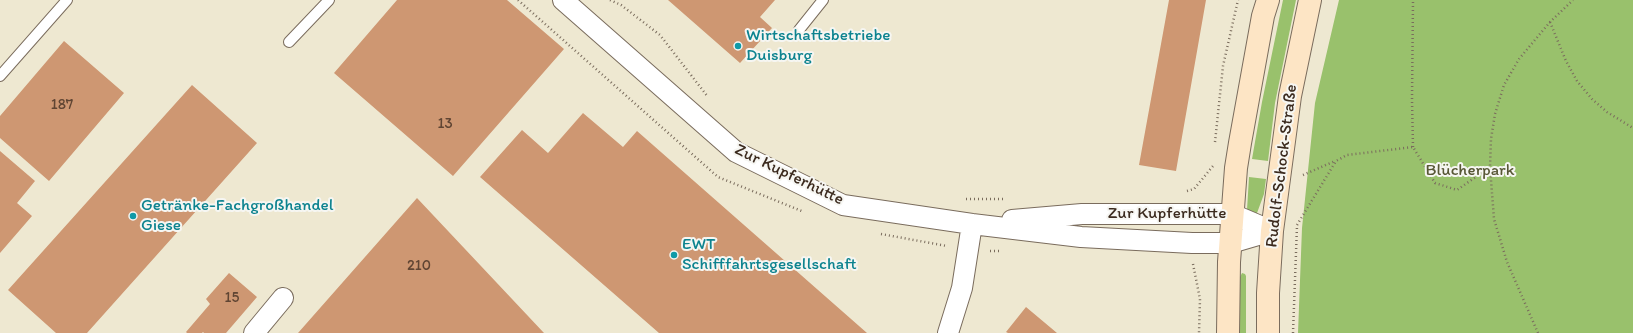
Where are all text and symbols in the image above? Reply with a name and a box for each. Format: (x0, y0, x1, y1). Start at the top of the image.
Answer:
place label: Wirtschaftsbetriebe Duisburg (746, 26, 890, 66)
marker: Wirtschaftsbetriebe Duisburg (733, 41, 743, 51)
street label: Rudolf-Schock-Straße (1262, 83, 1302, 249)
house number: 187 (51, 96, 73, 114)
house number: 13 (437, 115, 453, 133)
street label: Zur Kupferhütte (731, 140, 847, 210)
park label: Blücherpark (1425, 161, 1515, 181)
place label: Getränke-Fachgroßhandel Giese (141, 196, 334, 236)
street label: Zur Kupferhütte (1108, 204, 1226, 224)
marker: Getränke-Fachgroßhandel Giese (128, 211, 138, 221)
place label: EWT Schifffahrtsgesellschaft (682, 235, 857, 275)
marker: EWT Schifffahrtsgesellschaft (669, 250, 679, 260)
house number: 210 (407, 257, 431, 275)
house number: 15 (225, 289, 239, 307)

